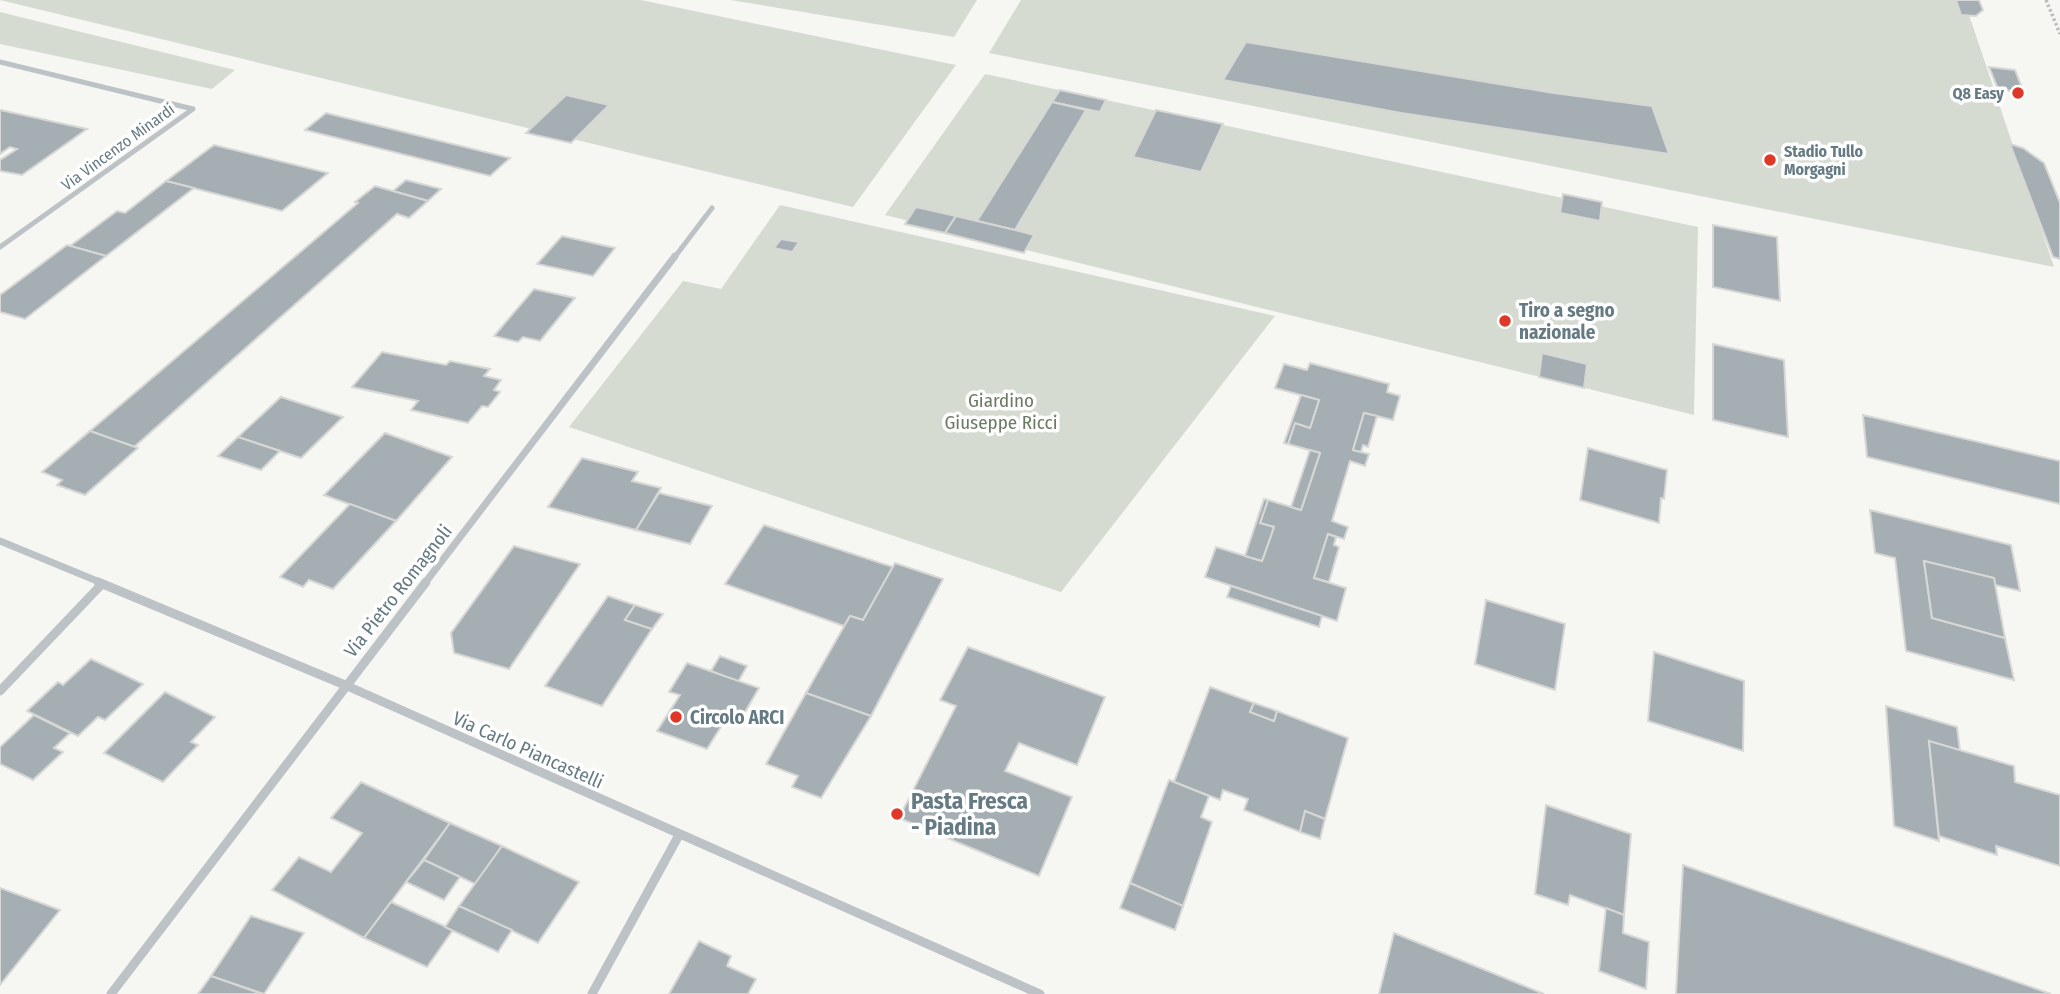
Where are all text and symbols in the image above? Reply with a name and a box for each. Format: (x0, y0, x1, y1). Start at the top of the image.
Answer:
place label: Q8 Easy (1952, 84, 2004, 103)
marker: Q8 Easy (2010, 85, 2026, 101)
street label: Via Vincenzo Minardi (58, 100, 178, 194)
place label: Stadio Tullo Morgagni (1784, 142, 1864, 179)
marker: Stadio Tullo Morgagni (1762, 152, 1778, 168)
place label: Tiro a segno nazionale (1519, 299, 1615, 344)
marker: Tiro a segno nazionale (1497, 313, 1513, 329)
park label: Giardino Giuseppe Ricci (944, 389, 1058, 434)
street label: Via Pietro Romagnoli (339, 520, 457, 662)
street label: Via Carlo Piancastelli (449, 706, 607, 794)
place label: Circolo ARCI (690, 706, 784, 729)
marker: Circolo ARCI (668, 709, 684, 725)
place label: Pasta Fresca - Piadina (911, 787, 1028, 841)
marker: Pasta Fresca - Piadina (889, 806, 905, 822)

